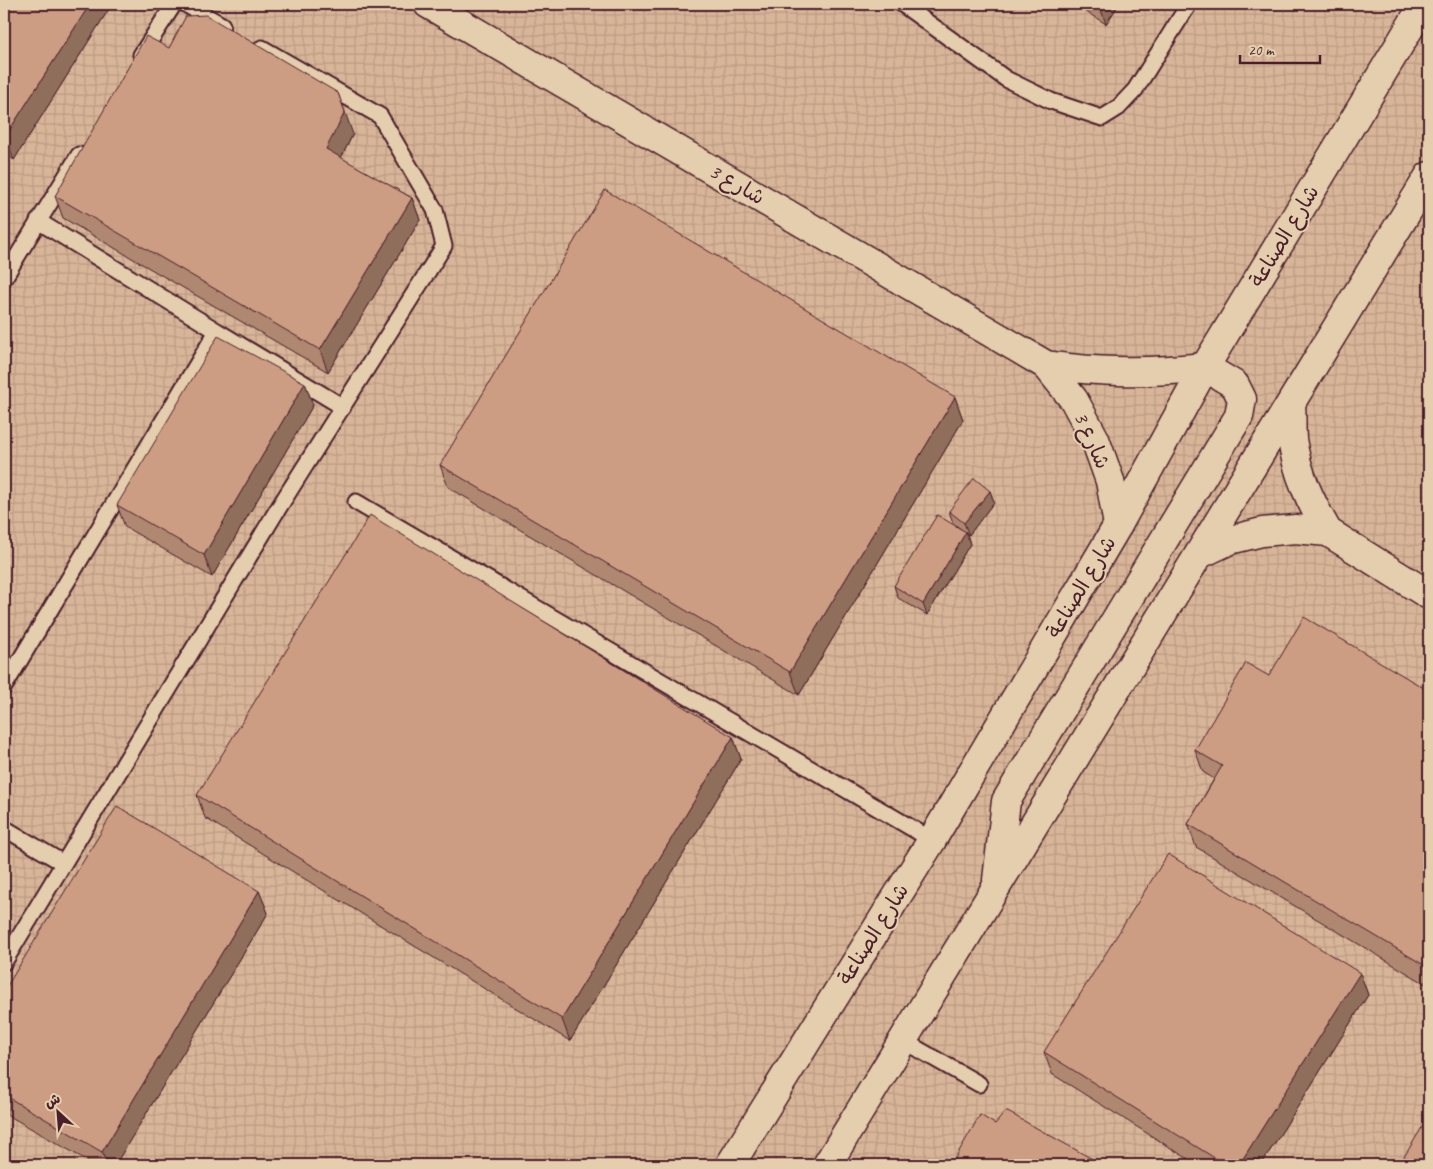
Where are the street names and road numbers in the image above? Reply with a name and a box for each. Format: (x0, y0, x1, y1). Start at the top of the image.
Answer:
street label: شارع 3 (704, 158, 769, 212)
street label: شارع الصناعة (1243, 180, 1326, 293)
street label: شارع 3 (1066, 407, 1116, 474)
street label: شارع الصناعة (1040, 531, 1123, 644)
street label: شارع الصناعة (832, 879, 916, 990)

